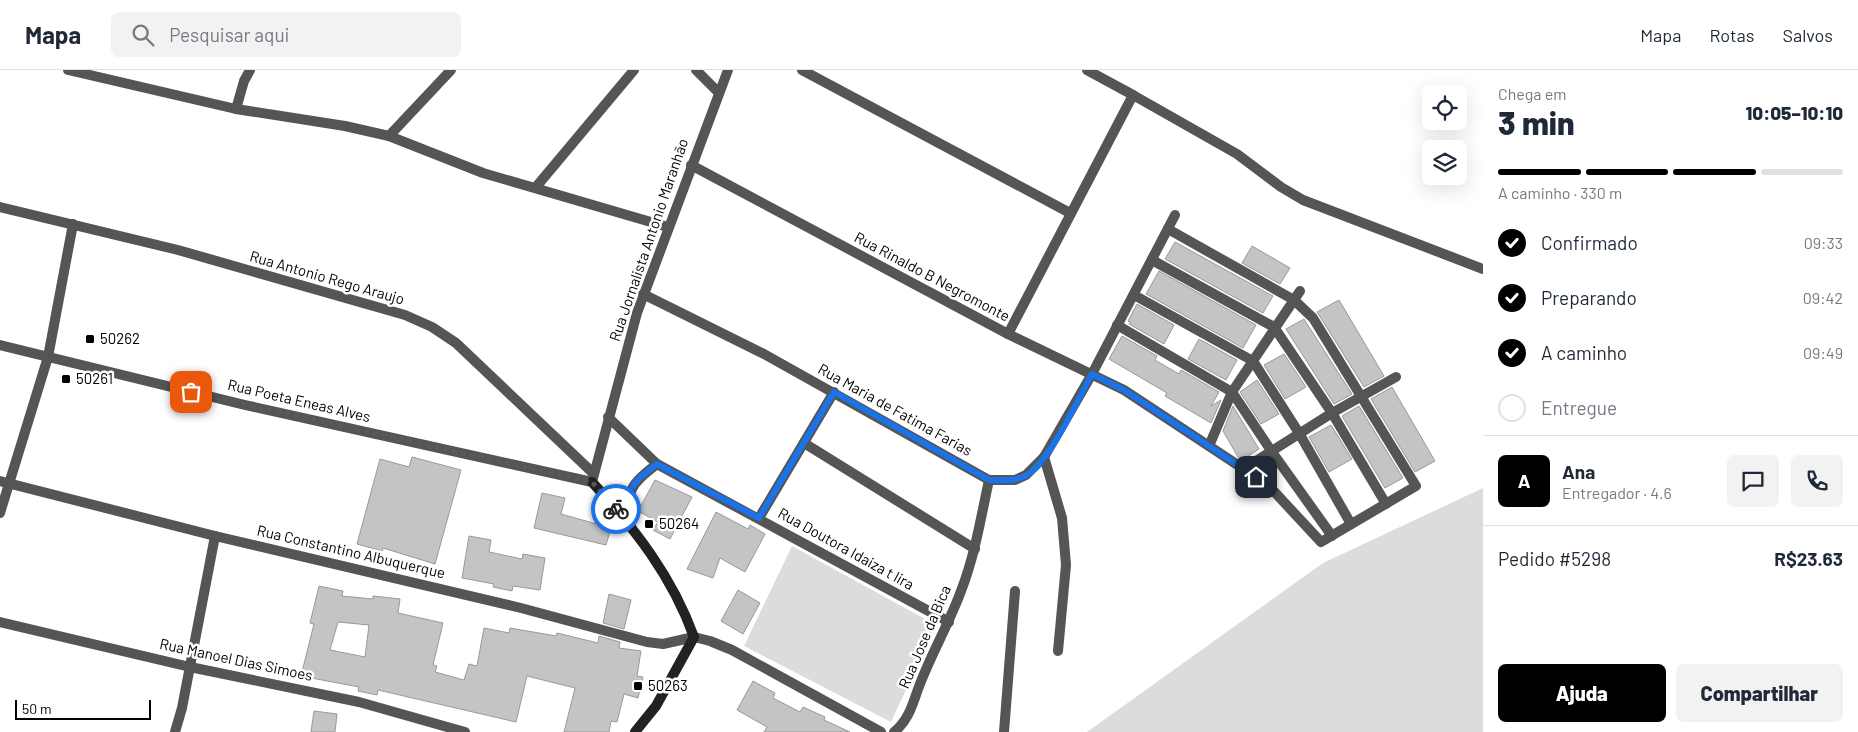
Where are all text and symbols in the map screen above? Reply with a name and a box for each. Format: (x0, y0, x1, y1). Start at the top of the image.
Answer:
search box (111, 12, 461, 57)
text: Mapa (25, 20, 81, 49)
icon: search (129, 21, 157, 49)
text: Pesquisar aqui (169, 23, 289, 46)
text: Mapa (1640, 24, 1681, 46)
text: Rotas (1709, 24, 1754, 46)
text: Salvos (1782, 24, 1833, 46)
text: Chega em (1498, 84, 1566, 103)
map controls (1422, 85, 1467, 185)
button: locate (1422, 85, 1467, 130)
text: 10:05–10:10 (1746, 101, 1843, 124)
text: 3 min (1498, 103, 1575, 141)
street label: Rua Jornalista Antonio Maranhão (605, 136, 691, 344)
button: layers (1422, 140, 1467, 185)
text: A caminho · 330 m (1498, 183, 1622, 202)
street label: Rua Rinaldo B Negromonte (852, 227, 1013, 325)
icon: check (1498, 229, 1526, 257)
text: Confirmado (1541, 231, 1638, 254)
text: 09:33 (1804, 233, 1843, 252)
street label: Rua Antonio Rego Araujo (248, 246, 407, 308)
icon: check (1498, 284, 1526, 312)
text: Preparando (1541, 286, 1637, 309)
text: 09:42 (1803, 288, 1843, 307)
place label: 50262 (100, 329, 140, 347)
marker: 50262 (84, 333, 96, 345)
icon: check (1498, 339, 1526, 367)
text: A caminho (1541, 341, 1627, 364)
text: 09:49 (1803, 343, 1843, 362)
street label: Rua Maria de Fatima Farias (815, 359, 976, 459)
place label: 50261 (76, 369, 113, 387)
pin (170, 371, 212, 413)
marker: 50261 (60, 373, 72, 385)
street label: Rua Poeta Eneas Alves (226, 375, 372, 425)
icon: bag (177, 378, 205, 406)
text: Entregue (1541, 396, 1617, 419)
button: chat (1727, 455, 1779, 507)
button: phone (1791, 455, 1843, 507)
pin (1235, 456, 1277, 498)
text: Ana (1562, 460, 1595, 483)
icon: home (1242, 463, 1270, 491)
text: A (1518, 469, 1530, 492)
text: Entregador · 4.6 (1562, 483, 1672, 502)
courier (591, 484, 641, 534)
icon: bike (602, 495, 630, 523)
street label: Rua Doutora Idaiza t lira (775, 503, 918, 593)
place label: 50264 (659, 514, 699, 532)
marker: 50264 (643, 518, 655, 530)
street label: Rua Constantino Albuquerque (255, 521, 447, 581)
text: Pedido #5298 (1498, 547, 1611, 570)
text: R$23.63 (1774, 547, 1843, 570)
street label: Rua Jose da Bica (894, 582, 954, 691)
street label: Rua Manoel Dias Simoes (158, 634, 314, 684)
button: Ajuda (1498, 664, 1666, 722)
button: Compartilhar (1676, 664, 1843, 722)
place label: 50263 (648, 676, 688, 694)
marker: 50263 (632, 680, 644, 692)
scale bar (15, 697, 151, 720)
text: 50 m (22, 700, 51, 717)

